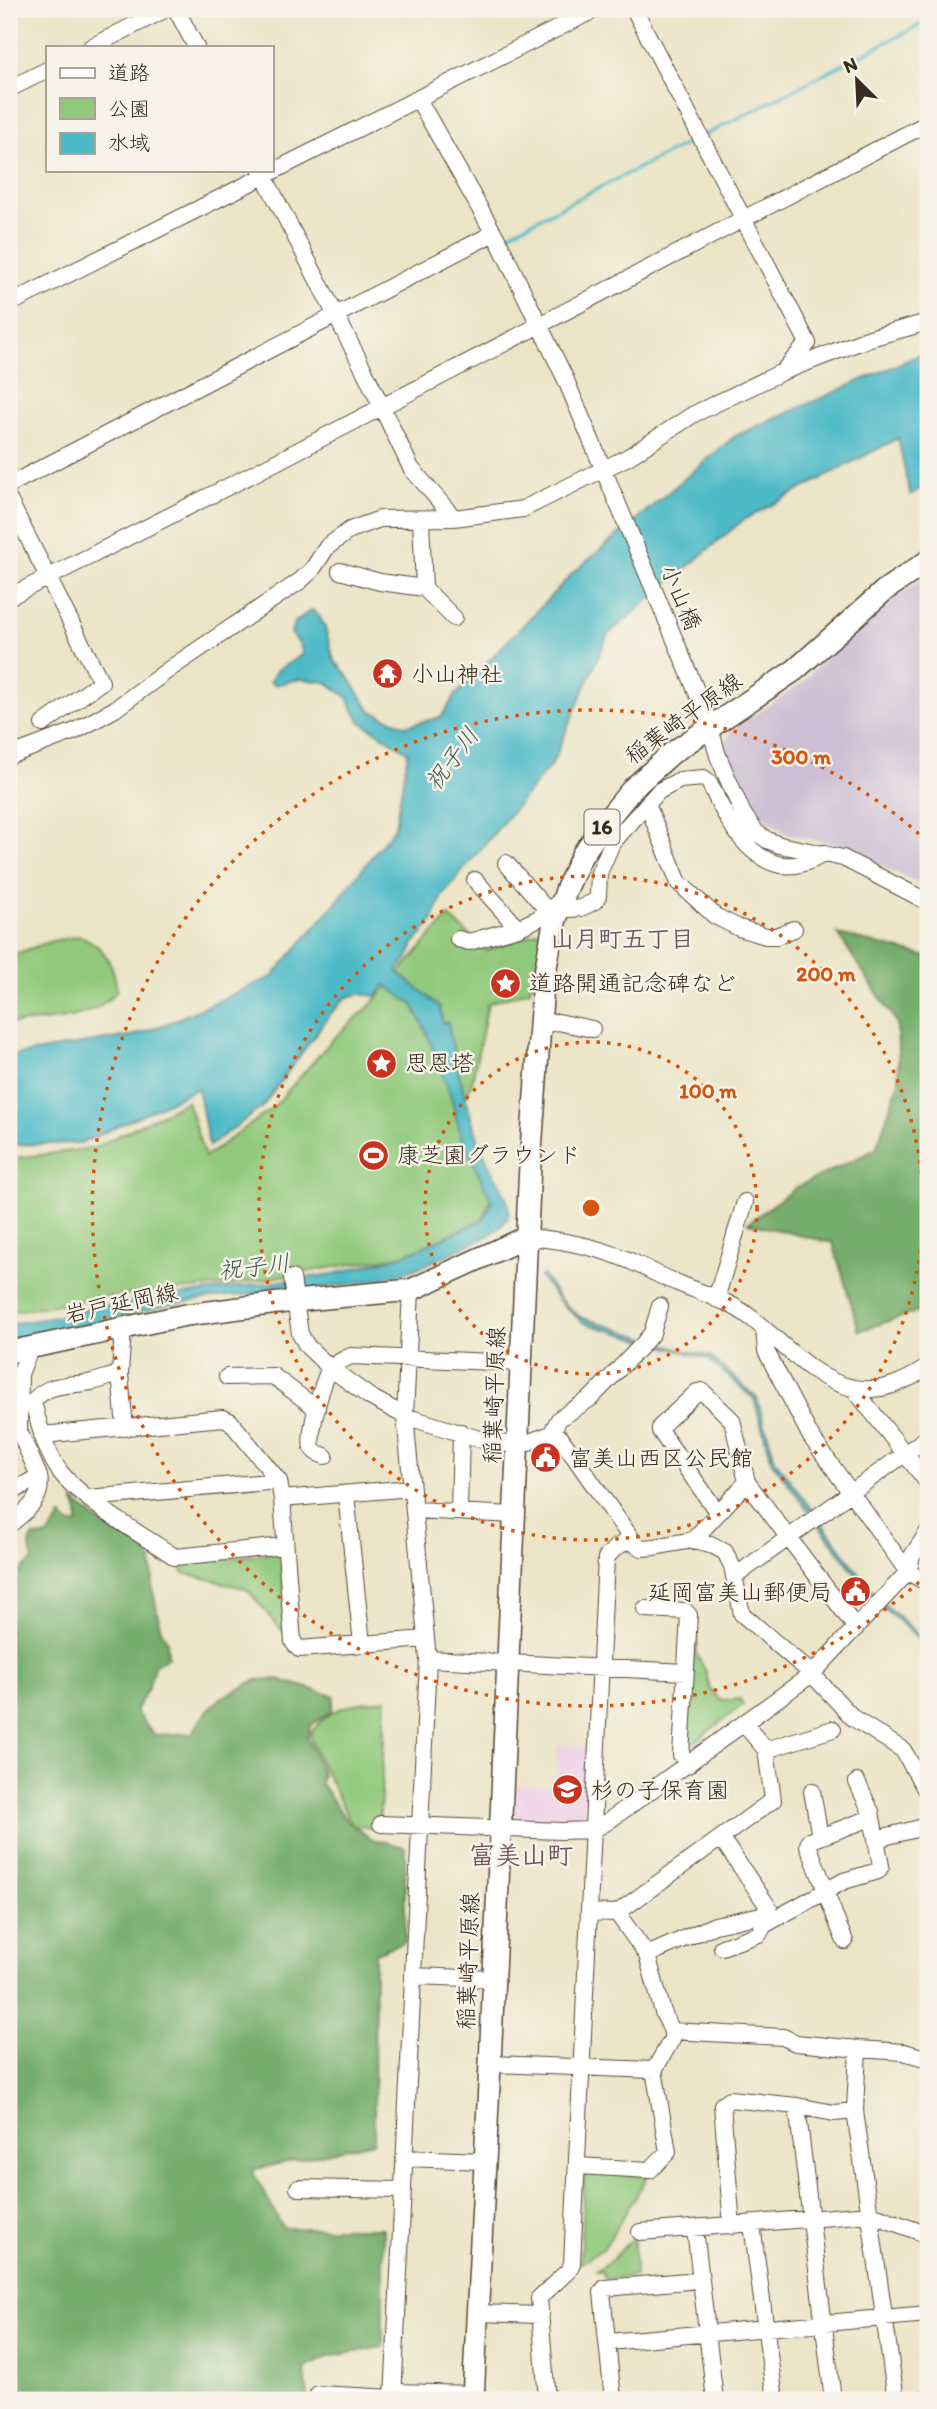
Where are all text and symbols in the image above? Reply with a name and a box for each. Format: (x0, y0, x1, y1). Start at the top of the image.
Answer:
legend (46, 46, 273, 172)
north arrow (822, 46, 892, 116)
text: N (840, 52, 861, 78)
text: 道路 (108, 60, 150, 85)
text: 公園 (108, 96, 150, 121)
text: 水域 (108, 130, 150, 155)
street label: 小山橋 (655, 560, 707, 634)
temple icon: 小山神社 (371, 657, 405, 691)
place label: 小山神社 (411, 660, 503, 688)
street label: 稲葉崎平原線 (619, 666, 747, 770)
water label: 祝子川 (418, 721, 485, 796)
text: 300 m (771, 744, 831, 769)
road number: 16 (584, 810, 620, 844)
district label: 山月町五丁目 (550, 924, 694, 953)
text: 200 m (796, 961, 856, 986)
place icon: 道路開通記念碑など (489, 966, 523, 1000)
place label: 道路開通記念碑など (529, 969, 736, 997)
place icon: 思恩塔 (365, 1046, 399, 1080)
place label: 思恩塔 (405, 1049, 474, 1077)
text: 100 m (679, 1078, 737, 1103)
sports icon: 康芝園グラウンド (357, 1138, 391, 1172)
place label: 康芝園グラウンド (397, 1141, 581, 1169)
centre of rings (579, 1196, 603, 1220)
water label: 祝子川 (216, 1248, 291, 1285)
street label: 岩戸延岡線 (62, 1277, 180, 1329)
street label: 稲葉崎平原線 (478, 1326, 510, 1464)
public building icon: 富美山西区公民館 (529, 1441, 563, 1475)
place label: 富美山西区公民館 (569, 1444, 753, 1472)
public building icon: 延岡富美山郵便局 (838, 1575, 872, 1609)
place label: 延岡富美山郵便局 (648, 1578, 832, 1606)
school or university icon: 杉の子保育園 (551, 1773, 585, 1807)
place label: 杉の子保育園 (591, 1776, 729, 1804)
district label: 富美山町 (469, 1839, 573, 1871)
street label: 稲葉崎平原線 (452, 1892, 484, 2030)

